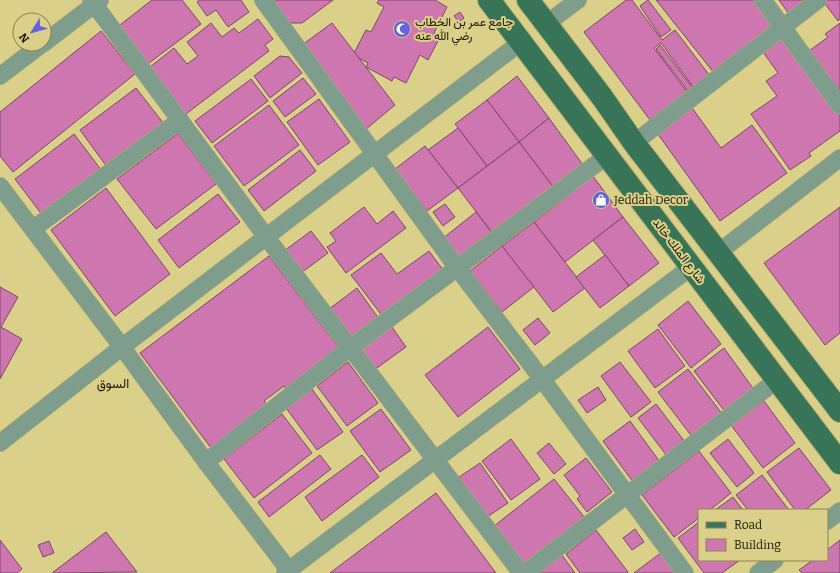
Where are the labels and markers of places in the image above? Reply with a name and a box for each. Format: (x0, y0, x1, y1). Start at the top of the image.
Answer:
place label: جامع عمر بن الخطاب رضي الله عنه (415, 15, 513, 46)
mosque icon: جامع عمر بن الخطاب رضي الله عنه (392, 19, 412, 39)
shop icon: Jeddah Decor (591, 190, 611, 210)
place label: Jeddah Decor (613, 193, 689, 207)

